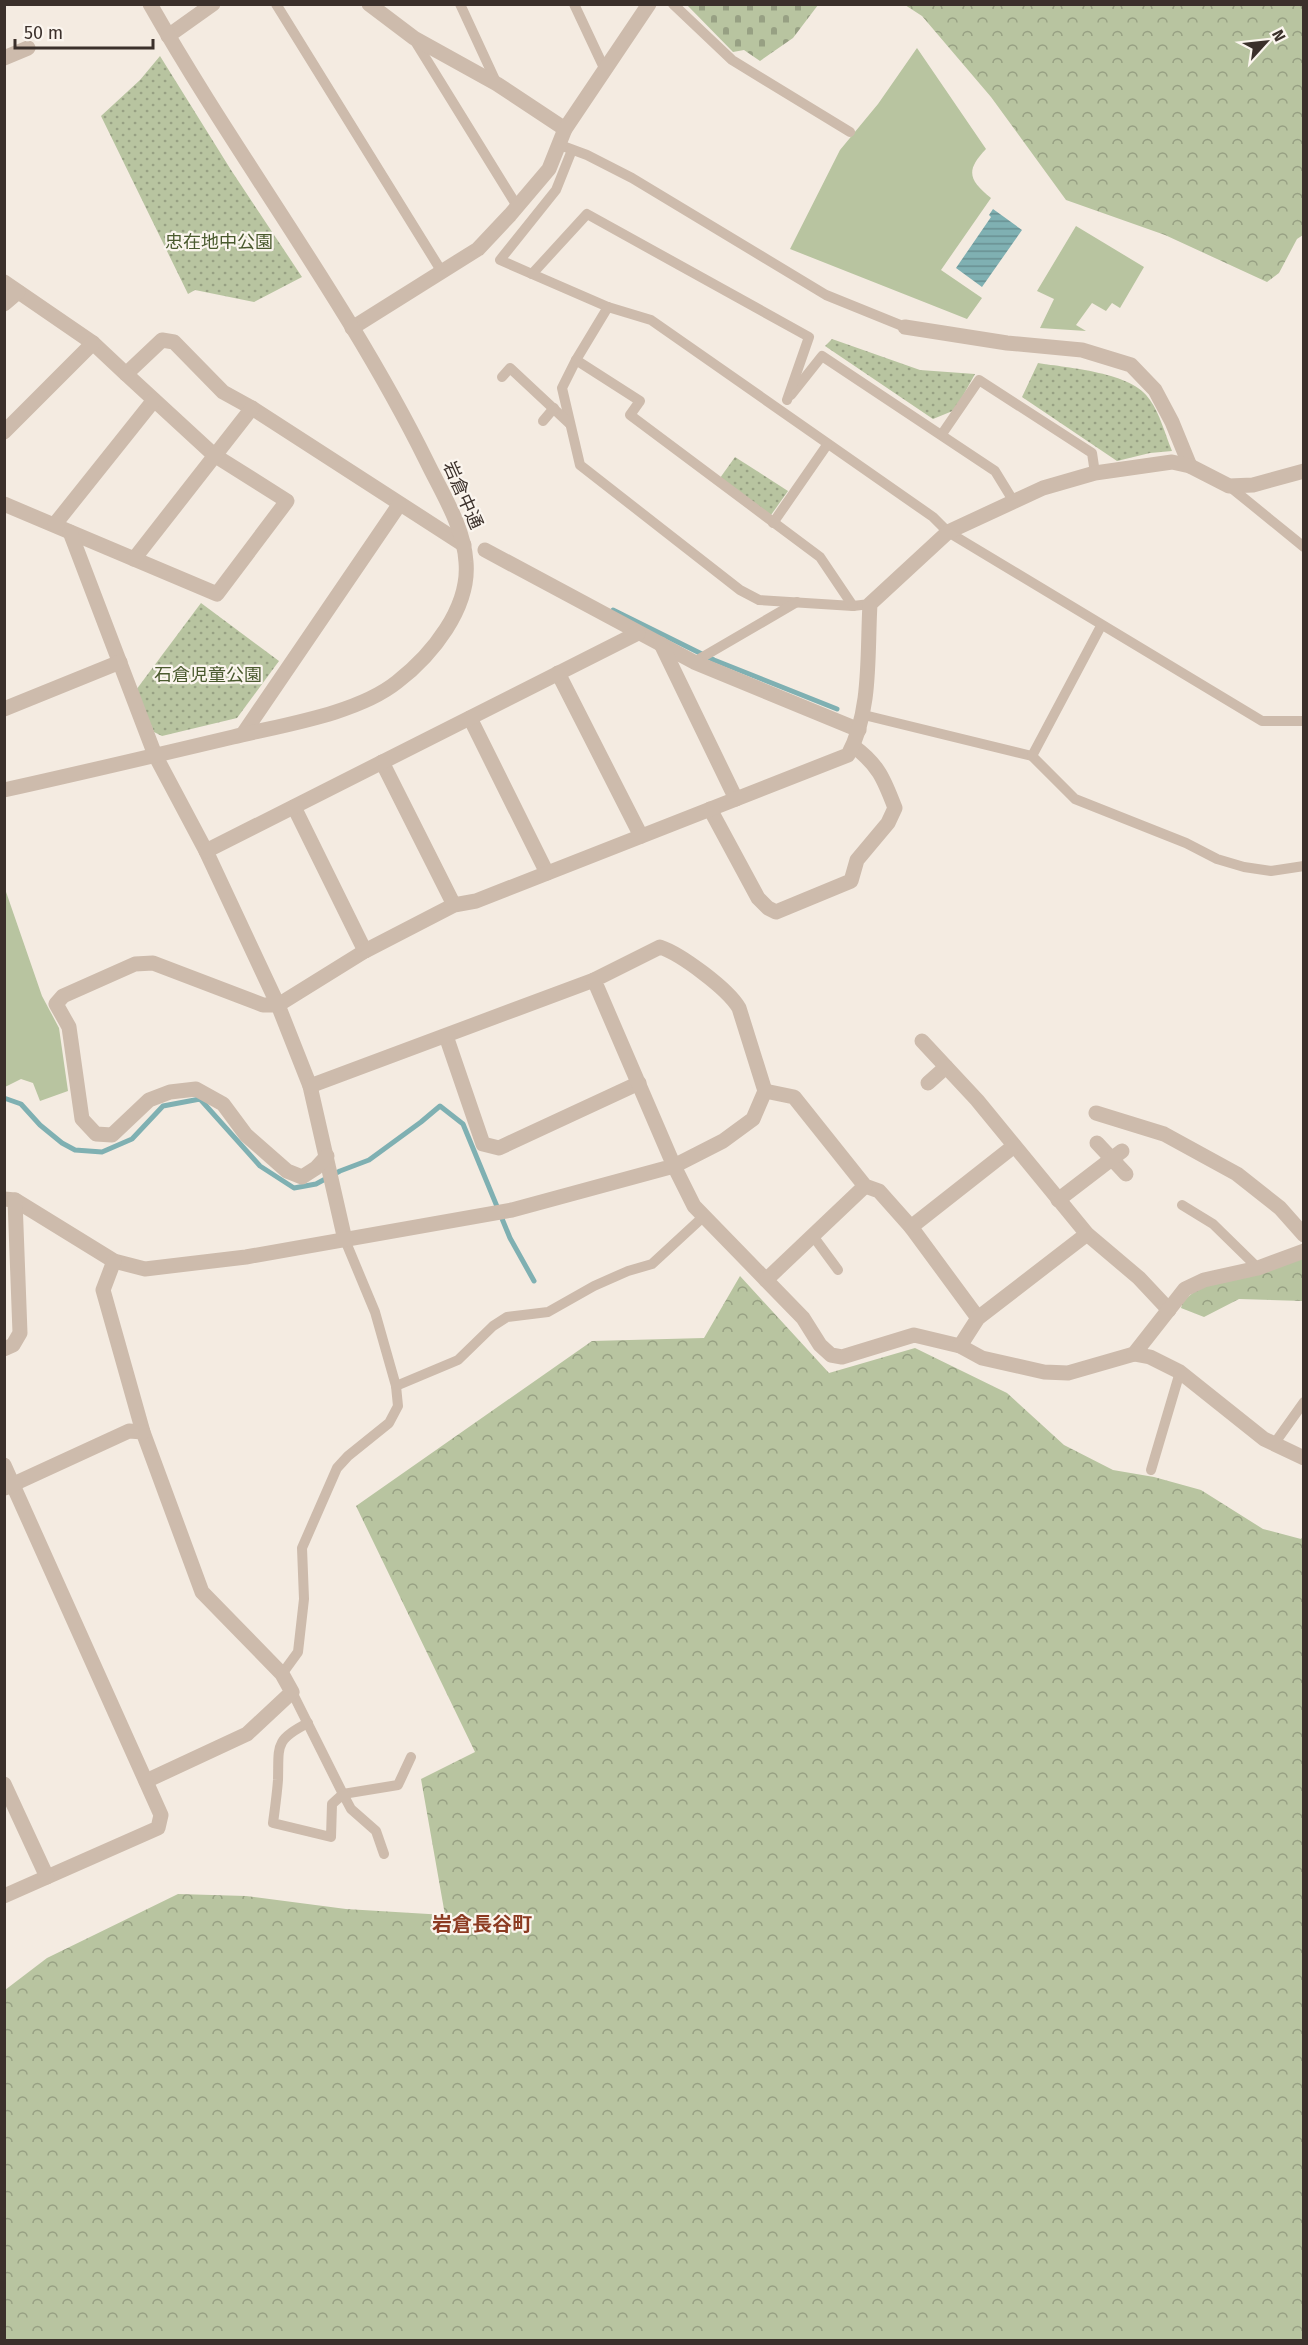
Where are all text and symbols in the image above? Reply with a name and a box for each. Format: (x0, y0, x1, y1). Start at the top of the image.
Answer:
scale bar (15, 12, 153, 50)
north arrow (1236, 12, 1296, 72)
text: 50 m (24, 22, 63, 44)
text: N (1268, 26, 1290, 44)
park label: 忠在地中公園 (165, 231, 273, 253)
street label: 岩倉中通 (438, 458, 488, 532)
park label: 石倉児童公園 (154, 664, 262, 686)
district label: 岩倉長谷町 (432, 1912, 532, 1936)

